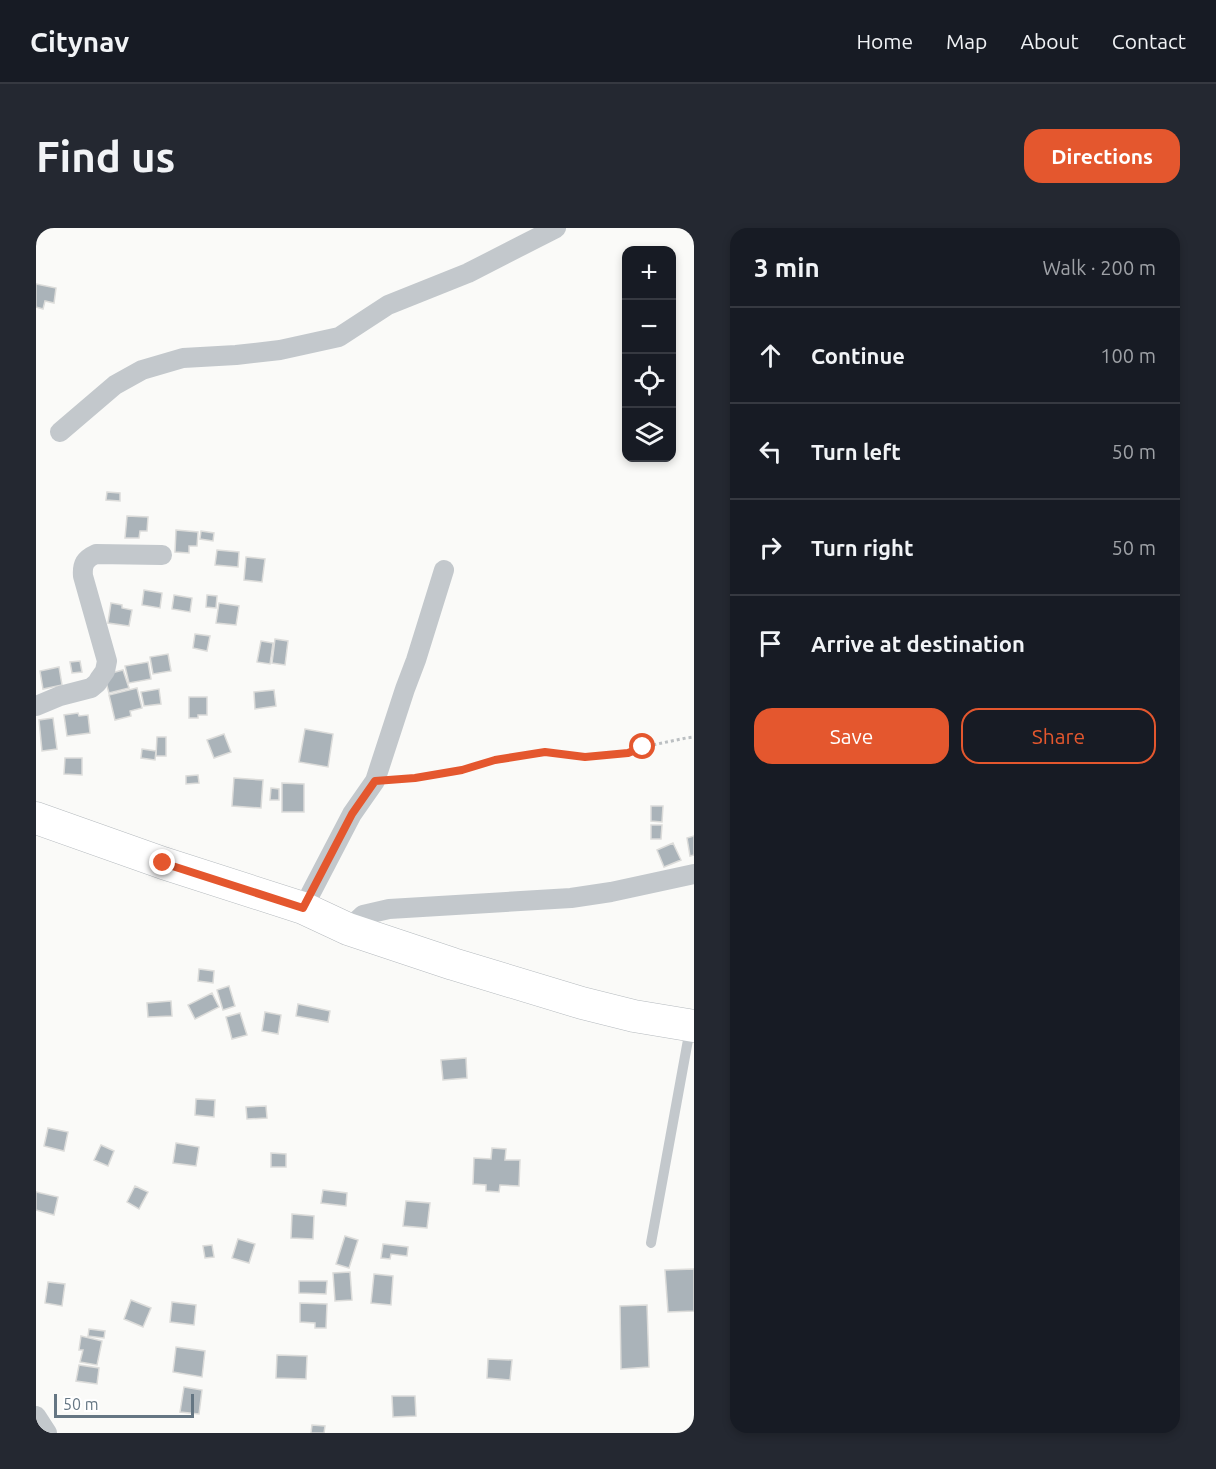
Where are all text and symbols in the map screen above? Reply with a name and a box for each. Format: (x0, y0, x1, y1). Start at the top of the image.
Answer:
text: Citynav (30, 26, 129, 57)
text: Home (856, 29, 913, 53)
text: Map (946, 29, 987, 53)
text: About (1020, 29, 1079, 53)
text: Contact (1112, 29, 1186, 53)
button: Directions (1024, 129, 1180, 183)
text: Find us (36, 133, 175, 180)
map controls (622, 246, 676, 462)
button: + (622, 246, 676, 300)
text: 3 min (754, 253, 820, 282)
text: Walk · 200 m (1043, 256, 1156, 279)
button: − (622, 300, 676, 354)
icon: ahead (754, 339, 787, 372)
text: Continue (811, 343, 905, 368)
text: 100 m (1100, 344, 1156, 367)
button: locate (622, 354, 676, 408)
button: layers (622, 408, 676, 462)
icon: left (754, 435, 787, 468)
text: Turn left (811, 439, 901, 464)
text: 50 m (1112, 440, 1156, 463)
icon: right (754, 531, 787, 564)
text: Turn right (811, 535, 913, 560)
text: 50 m (1112, 536, 1156, 559)
icon: arrive (754, 627, 787, 660)
text: Arrive at destination (811, 631, 1025, 656)
button: Save (754, 708, 949, 764)
button: Share (961, 708, 1156, 764)
route start (629, 733, 655, 759)
route end (149, 849, 175, 875)
scale bar (54, 1391, 194, 1418)
text: 50 m (63, 1395, 99, 1413)

